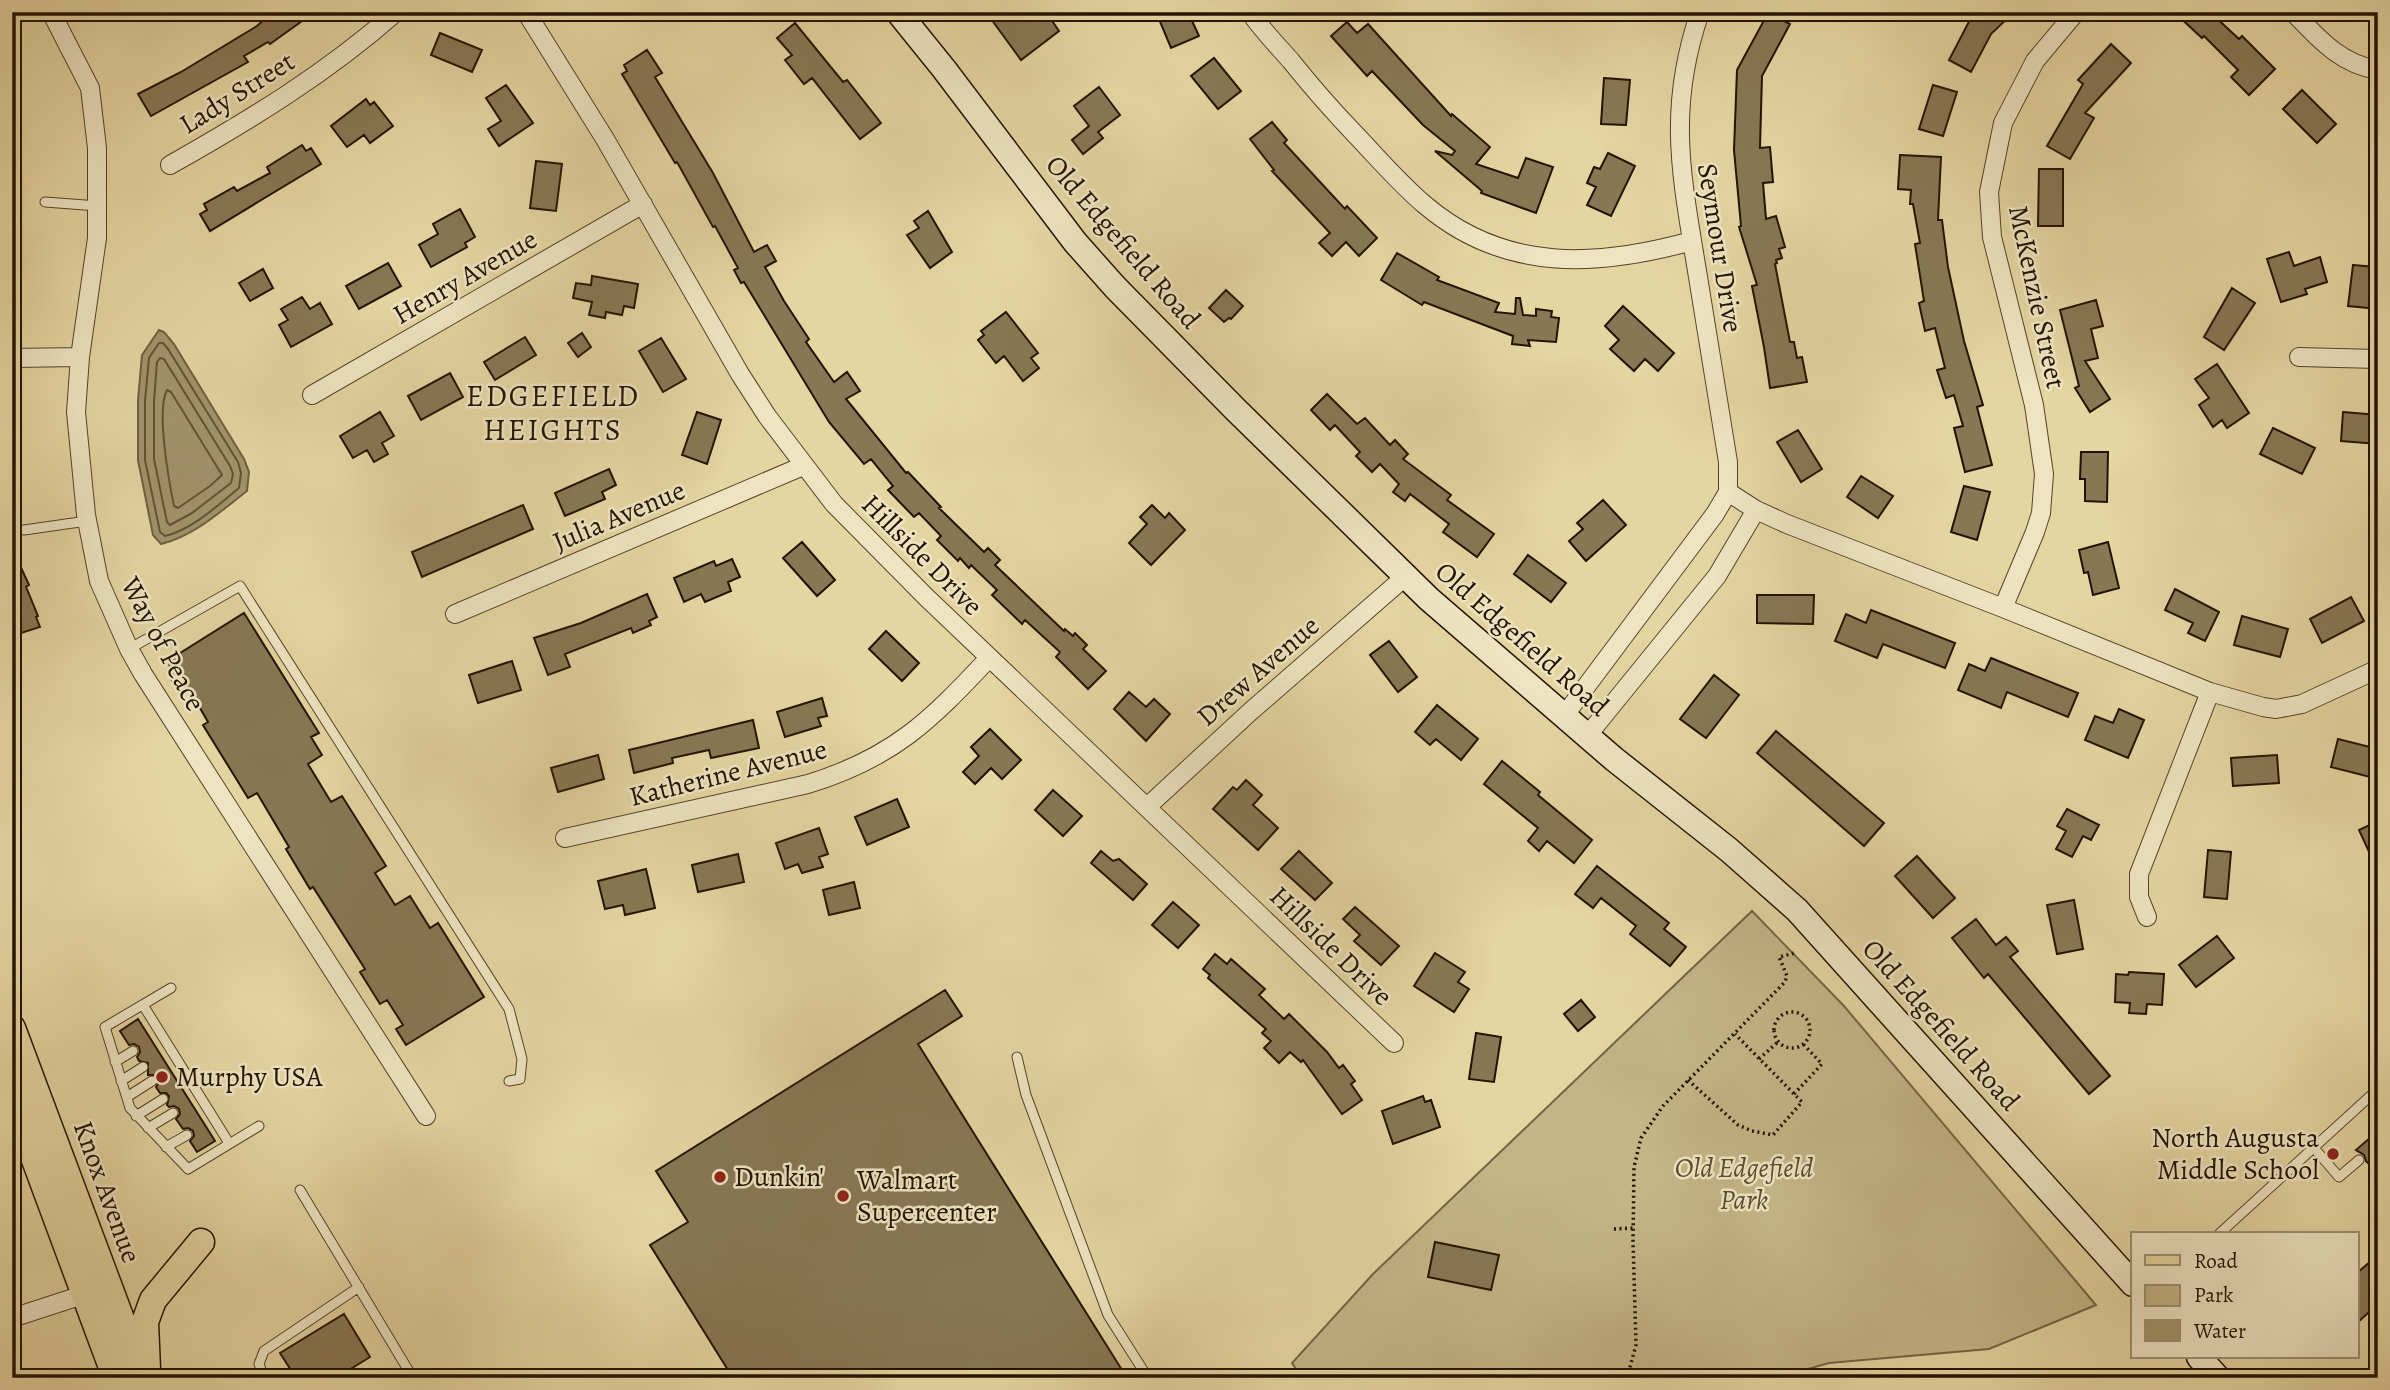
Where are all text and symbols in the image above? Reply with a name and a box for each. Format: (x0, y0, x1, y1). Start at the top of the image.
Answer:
street label: Lady Street (172, 43, 302, 143)
street label: Old Edgefield Road (1037, 147, 1210, 338)
street label: Seymour Drive (1688, 161, 1752, 335)
street label: McKenzie Street (1999, 202, 2075, 392)
street label: Henry Avenue (386, 220, 544, 334)
district label: EDGEFIELD HEIGHTS (466, 376, 640, 450)
street label: Julia Avenue (547, 471, 691, 561)
street label: Hillside Drive (853, 486, 991, 624)
street label: Old Edgefield Road (1427, 553, 1618, 726)
street label: Way of Peace (111, 569, 214, 718)
street label: Drew Avenue (1188, 607, 1328, 735)
street label: Katherine Avenue (625, 730, 831, 816)
street label: Hillside Drive (1261, 878, 1401, 1014)
street label: Old Edgefield Road (1854, 931, 2029, 1120)
place label: Murphy USA (176, 1058, 323, 1096)
marker: Murphy USA (154, 1069, 170, 1085)
street label: Knox Avenue (64, 1116, 150, 1268)
place label: North Augusta Middle School (2151, 1119, 2319, 1189)
marker: North Augusta Middle School (2325, 1146, 2341, 1162)
park label: Old Edgefield Park (1675, 1149, 1813, 1219)
place label: Dunkin' (734, 1158, 824, 1196)
place label: Walmart Supercenter (856, 1161, 997, 1231)
marker: Dunkin' (712, 1169, 728, 1185)
marker: Walmart Supercenter (835, 1188, 851, 1204)
legend (2131, 1232, 2358, 1358)
text: Road (2194, 1247, 2238, 1275)
text: Park (2194, 1281, 2234, 1309)
text: Water (2193, 1317, 2246, 1345)

